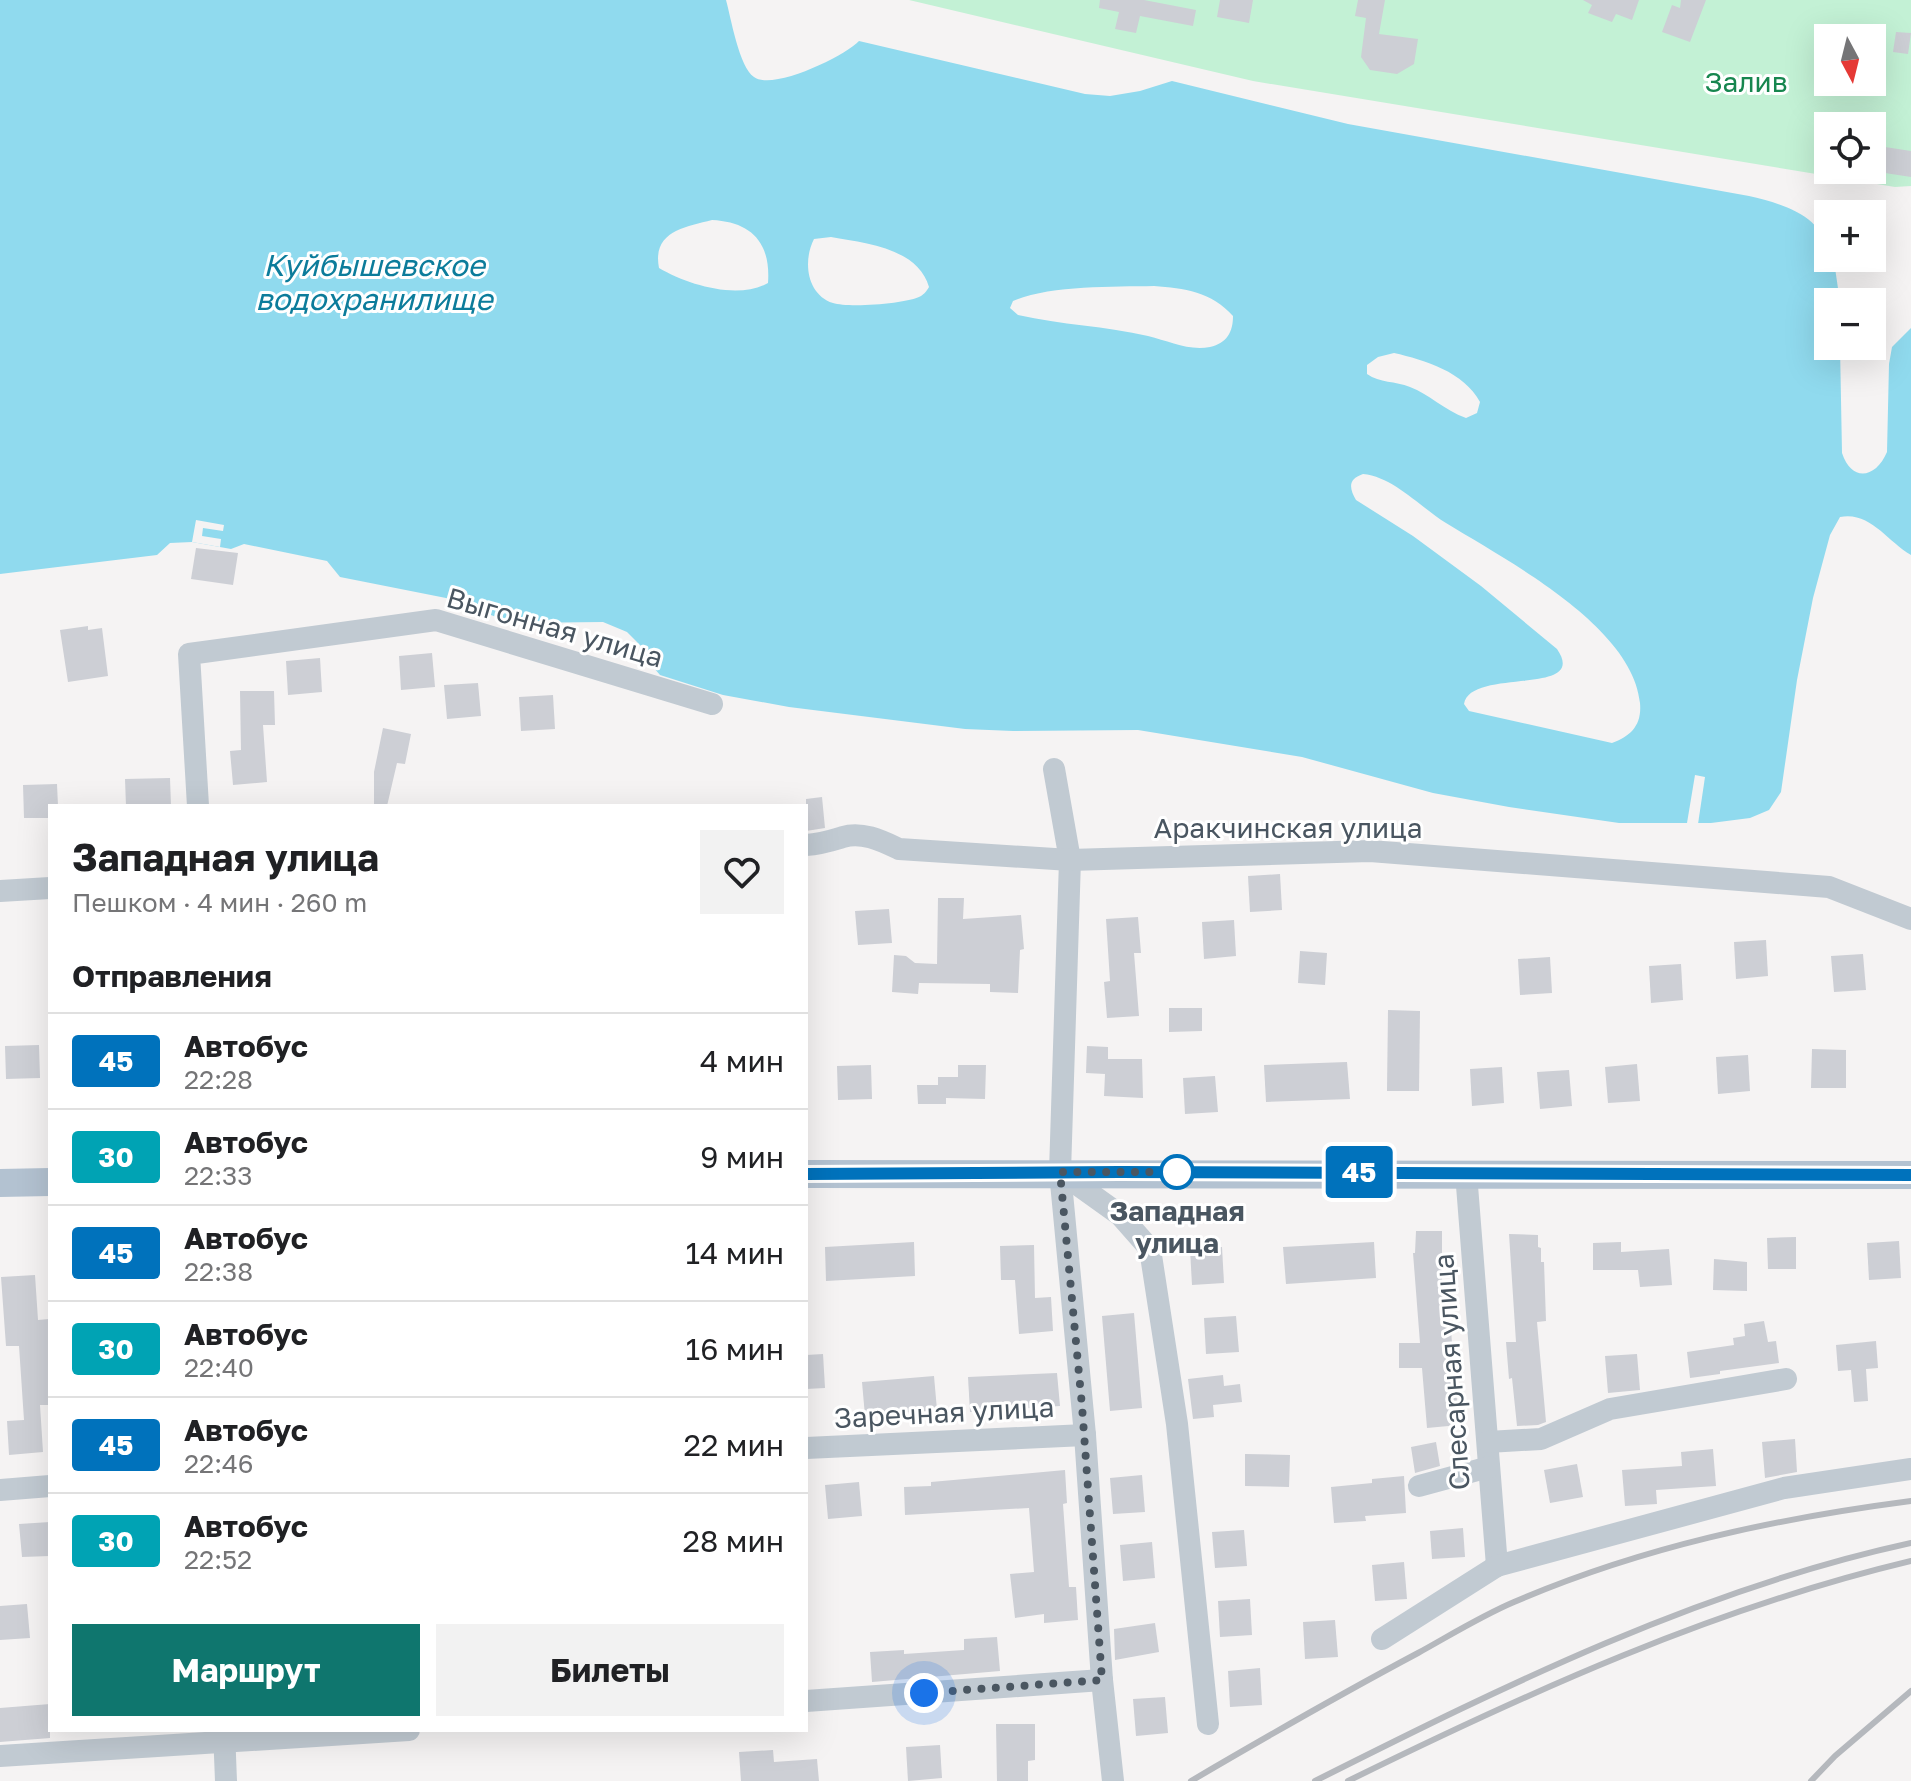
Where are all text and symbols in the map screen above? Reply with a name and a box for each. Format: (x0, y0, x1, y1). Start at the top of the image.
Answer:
north arrow (1814, 24, 1886, 96)
map controls (1814, 24, 1886, 360)
park label: Залив (1704, 65, 1788, 98)
button: locate (1814, 112, 1886, 184)
button: + (1814, 200, 1886, 272)
water label: Куйбышевское водохранилище (255, 247, 495, 317)
button: − (1814, 288, 1886, 360)
street label: Выгонная улица (443, 580, 667, 674)
street label: Аракчинская улица (1153, 811, 1423, 844)
button: heart (700, 830, 784, 914)
text: Западная улица (72, 834, 379, 879)
text: Пешком · 4 мин · 260 m (72, 887, 367, 918)
text: Отправления (72, 958, 272, 994)
text: Автобус (184, 1028, 308, 1064)
text: 4 мин (700, 1043, 784, 1079)
text: 45 (99, 1044, 133, 1077)
text: 22:28 (184, 1064, 253, 1095)
text: Автобус (184, 1124, 308, 1160)
text: 9 мин (700, 1139, 784, 1175)
text: 30 (98, 1140, 134, 1173)
line badge: 45 (1323, 1146, 1395, 1198)
marker: Западная улица (1160, 1155, 1194, 1189)
text: 45 (1342, 1155, 1376, 1188)
text: 22:33 (184, 1160, 252, 1191)
place label: Западная улица (1109, 1194, 1245, 1259)
text: Автобус (184, 1220, 308, 1256)
text: 14 мин (685, 1235, 784, 1271)
text: 45 (99, 1236, 133, 1269)
street label: Слесарная улица (1426, 1253, 1476, 1491)
text: 22:38 (184, 1256, 253, 1287)
text: Автобус (184, 1316, 308, 1352)
text: 16 мин (686, 1331, 784, 1367)
text: 30 (98, 1332, 134, 1365)
text: 22:40 (184, 1352, 254, 1383)
street label: Заречная улица (833, 1390, 1055, 1434)
text: Автобус (184, 1412, 308, 1448)
text: 22 мин (684, 1427, 784, 1463)
text: 45 (99, 1428, 133, 1461)
text: 22:46 (184, 1448, 254, 1479)
text: Автобус (184, 1508, 308, 1544)
text: 28 мин (683, 1523, 784, 1559)
text: 30 (98, 1524, 134, 1557)
text: 22:52 (184, 1544, 252, 1575)
button: Маршрут (72, 1624, 420, 1716)
button: Билеты (436, 1624, 784, 1716)
your location (904, 1673, 944, 1713)

